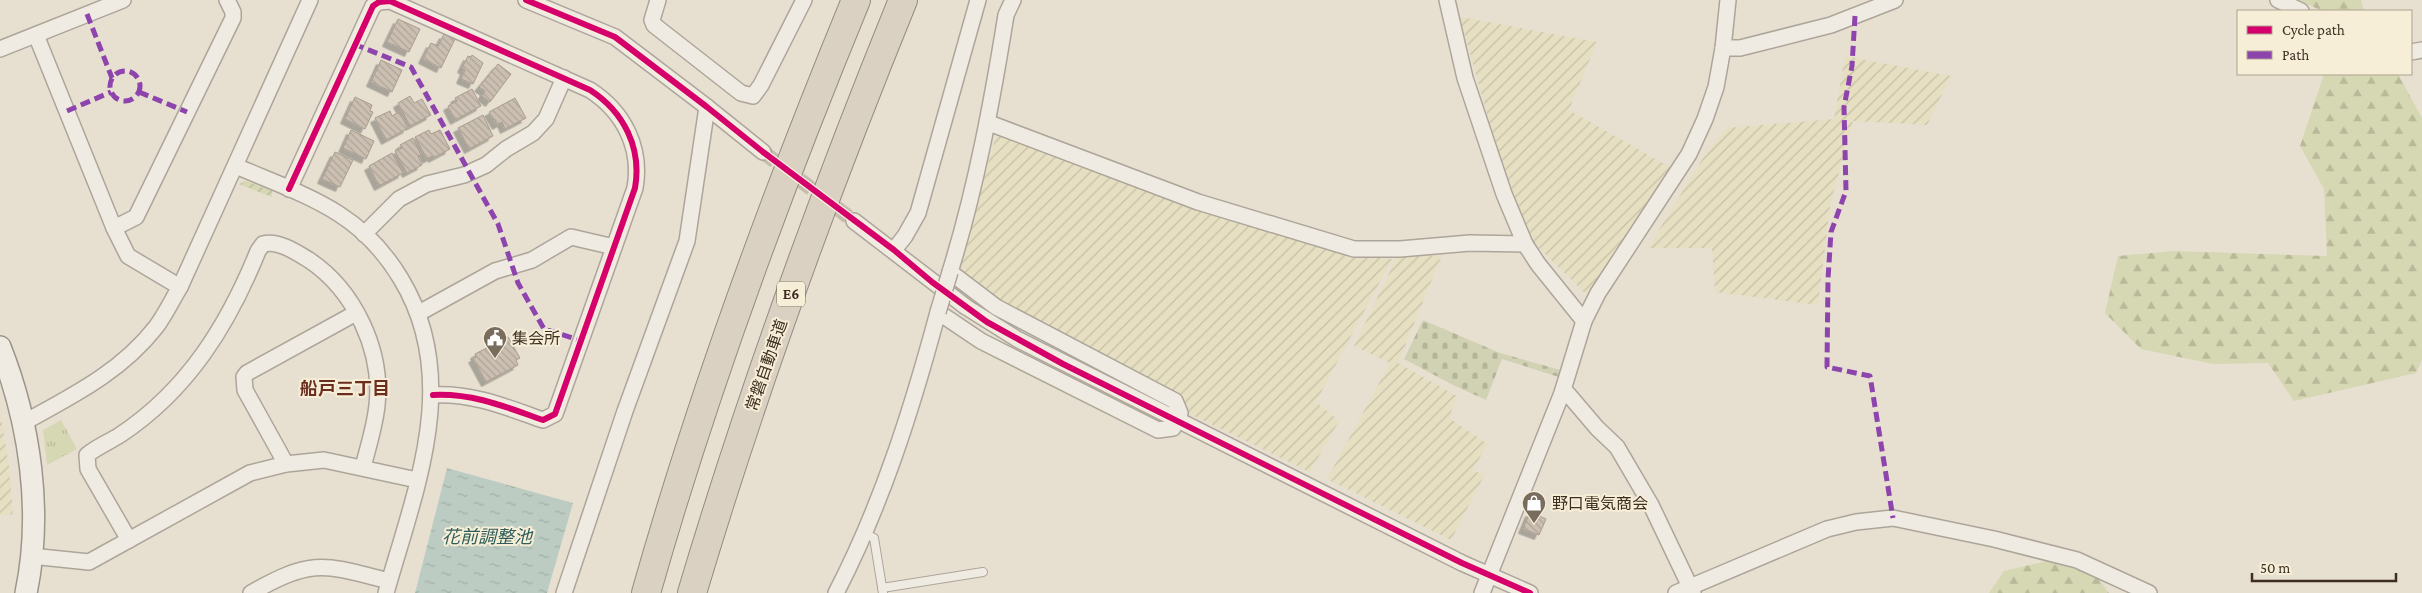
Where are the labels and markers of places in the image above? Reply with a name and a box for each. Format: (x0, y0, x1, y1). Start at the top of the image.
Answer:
public building icon: 集会所 (482, 325, 508, 359)
place label: 集会所 (512, 330, 560, 347)
shop icon: 野口電気商会 (1521, 490, 1547, 524)
place label: 野口電気商会 (1552, 495, 1648, 512)

